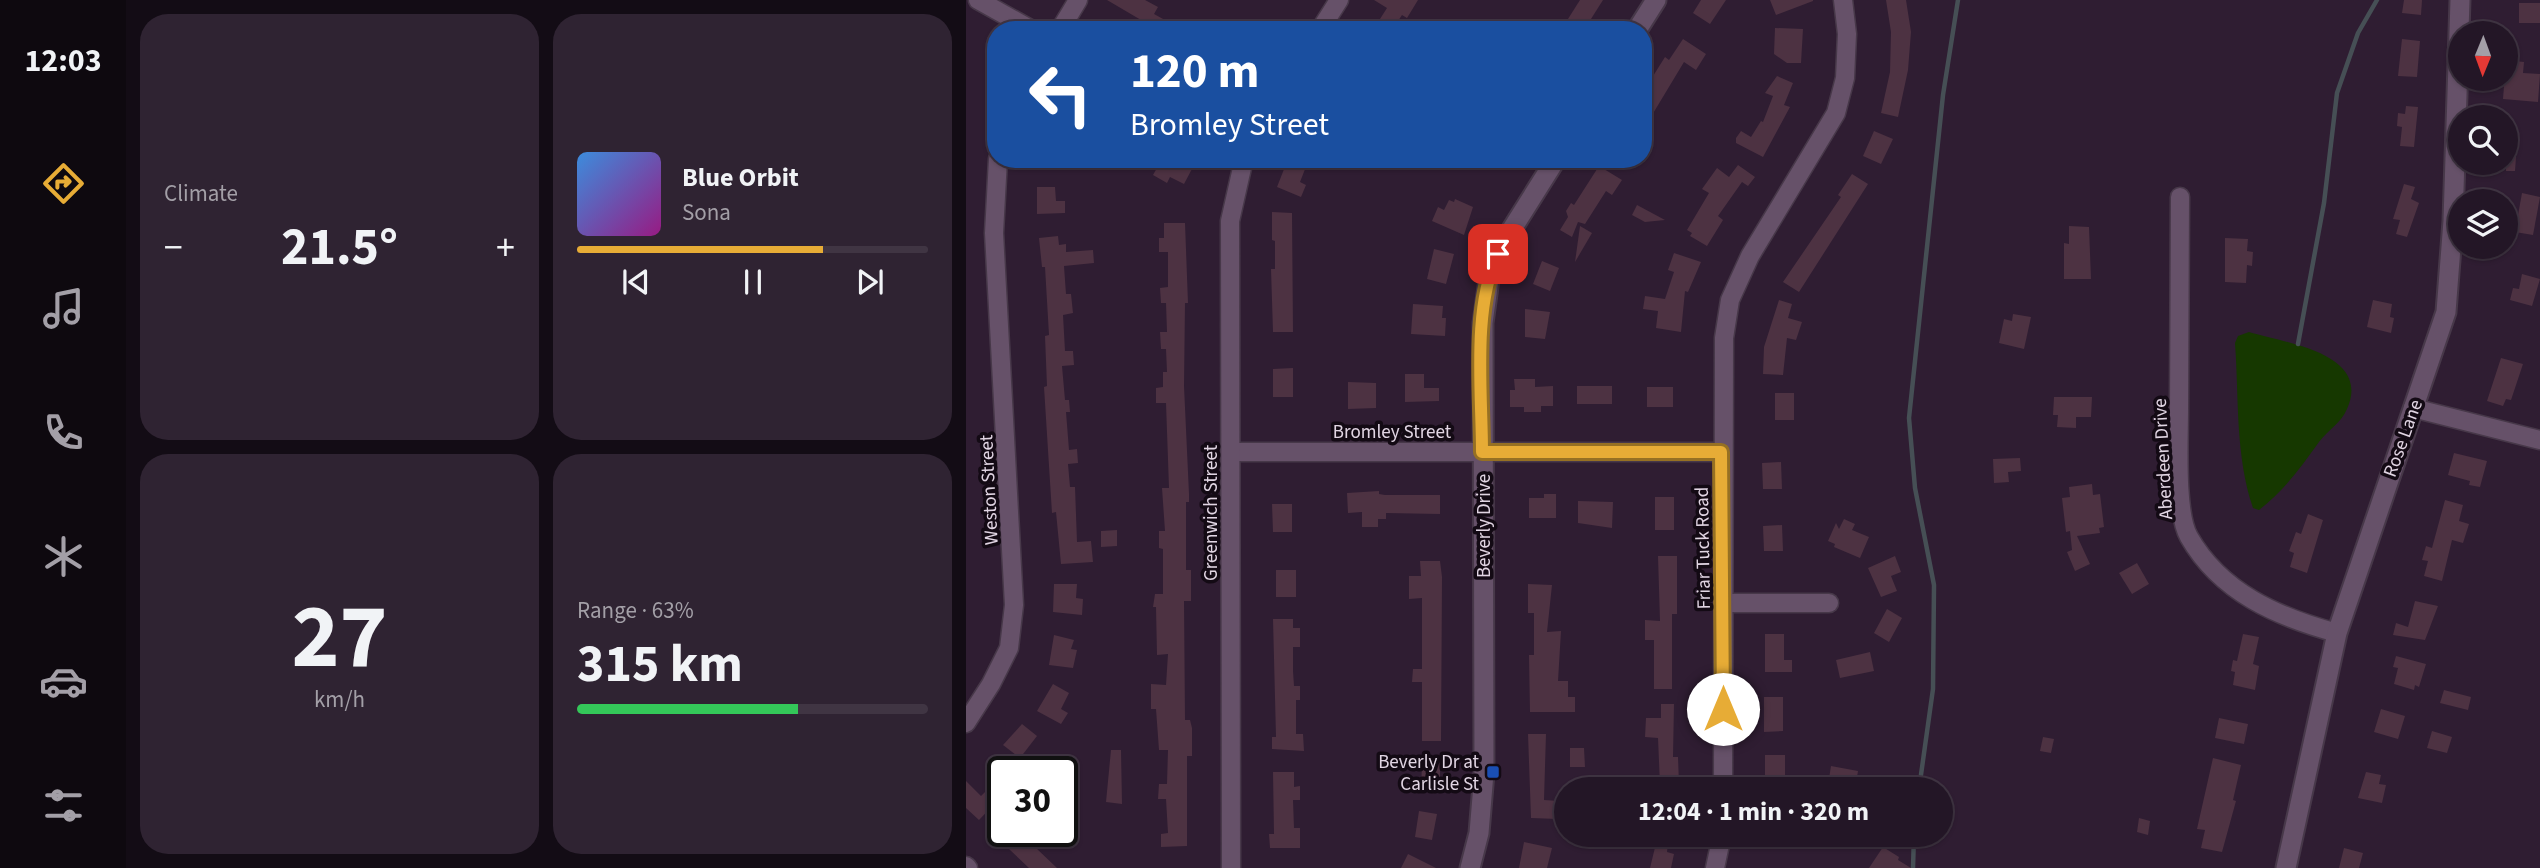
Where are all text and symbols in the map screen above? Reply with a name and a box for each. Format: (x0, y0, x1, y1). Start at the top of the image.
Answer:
north arrow (2448, 21, 2518, 91)
map controls (2448, 21, 2518, 259)
text: 120 m (1130, 37, 1259, 107)
text: 12:03 (24, 38, 102, 84)
icon: left (1015, 49, 1106, 140)
text: Bromley Street (1130, 102, 1329, 148)
button: search (2448, 105, 2518, 175)
icon: directions (39, 159, 88, 208)
text: Blue Orbit (682, 159, 799, 196)
text: Climate (164, 177, 238, 210)
button: layers (2448, 189, 2518, 259)
text: Sona (682, 196, 731, 229)
text: 21.5° (281, 211, 398, 285)
text: − (164, 221, 183, 275)
text: + (496, 221, 515, 275)
pin (1468, 224, 1528, 284)
icon: arrive (1479, 235, 1517, 273)
icon: previous (617, 263, 655, 301)
icon: pause (734, 263, 772, 301)
icon: next (851, 263, 889, 301)
icon: music (39, 284, 88, 333)
street label: Rose Lane (2377, 396, 2430, 481)
street label: Aberdeen Drive (2147, 398, 2180, 520)
icon: phone (39, 408, 88, 457)
street label: Bromley Street (1333, 419, 1452, 446)
street label: Weston Street (973, 434, 1006, 546)
street label: Greenwich Street (1198, 444, 1225, 581)
street label: Beverly Drive (1471, 474, 1498, 578)
street label: Friar Tuck Road (1689, 486, 1718, 609)
icon: climate (39, 532, 88, 581)
text: 27 (291, 573, 388, 702)
text: Range · 63% (577, 594, 694, 627)
text: 315 km (577, 628, 743, 702)
icon: car (39, 657, 88, 706)
position arrow (1686, 672, 1760, 746)
text: km/h (314, 683, 365, 716)
place label: Beverly Dr at Carlisle St (1378, 749, 1480, 798)
speed limit sign: 30 (987, 756, 1078, 847)
marker: Beverly Dr at Carlisle St (1485, 764, 1501, 780)
icon: filters (39, 781, 88, 830)
text: 12:04 · 1 min · 320 m (1638, 793, 1869, 830)

